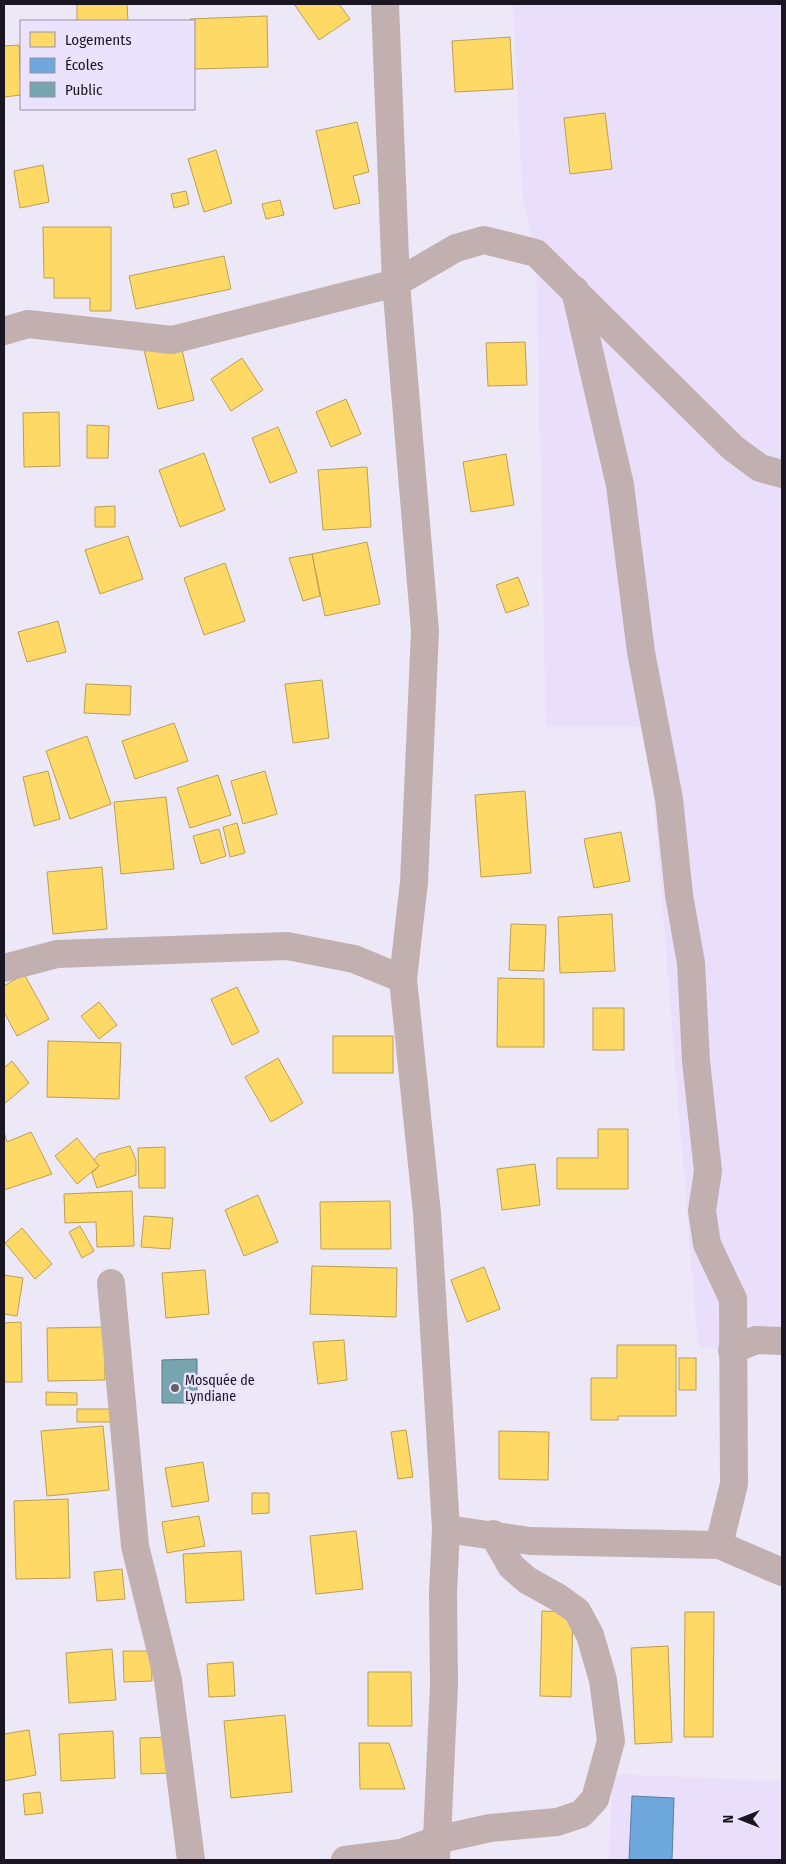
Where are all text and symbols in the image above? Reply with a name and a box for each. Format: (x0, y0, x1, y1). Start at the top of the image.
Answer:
legend (20, 20, 195, 110)
text: Logements (65, 31, 132, 49)
text: Écoles (65, 56, 103, 74)
text: Public (65, 81, 103, 99)
place label: Mosquée de Lyndiane (185, 1372, 255, 1405)
marker: Mosquée de Lyndiane (169, 1382, 181, 1394)
north arrow (716, 1794, 766, 1844)
text: N (720, 1815, 737, 1823)

